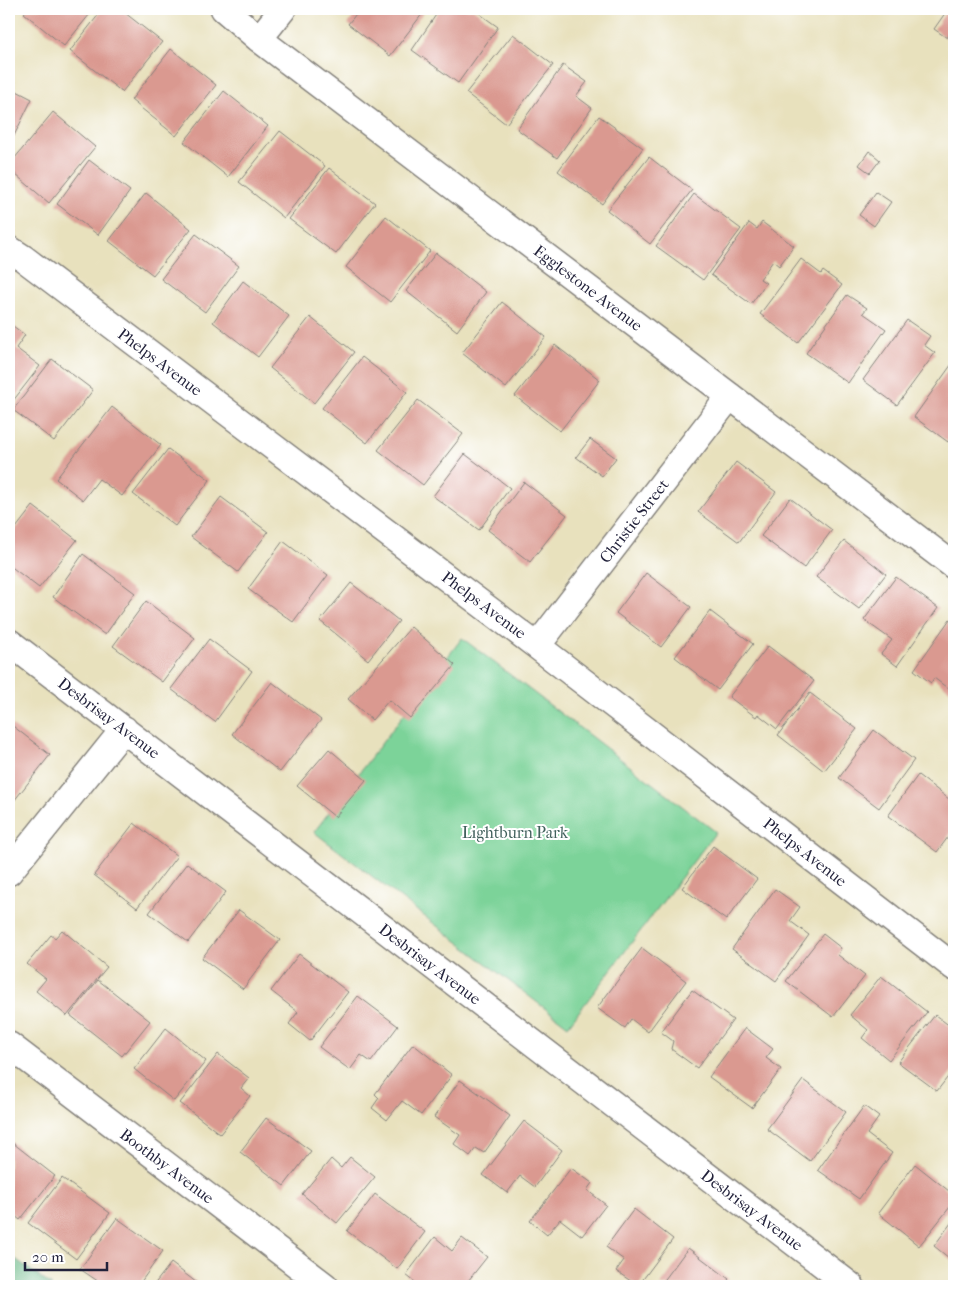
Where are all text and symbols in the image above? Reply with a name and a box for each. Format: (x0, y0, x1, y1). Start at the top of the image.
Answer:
street label: Egglestone Avenue (530, 241, 646, 335)
street label: Phelps Avenue (114, 324, 206, 400)
street label: Christie Street (595, 475, 673, 567)
street label: Phelps Avenue (438, 567, 530, 643)
street label: Desbrisay Avenue (54, 674, 164, 762)
street label: Phelps Avenue (760, 814, 851, 890)
park label: Lightburn Park (462, 823, 569, 842)
street label: Desbrisay Avenue (375, 920, 485, 1008)
street label: Boothby Avenue (116, 1124, 218, 1208)
street label: Desbrisay Avenue (697, 1166, 807, 1254)
scale bar (25, 1240, 108, 1272)
text: 20 m (32, 1248, 64, 1266)

